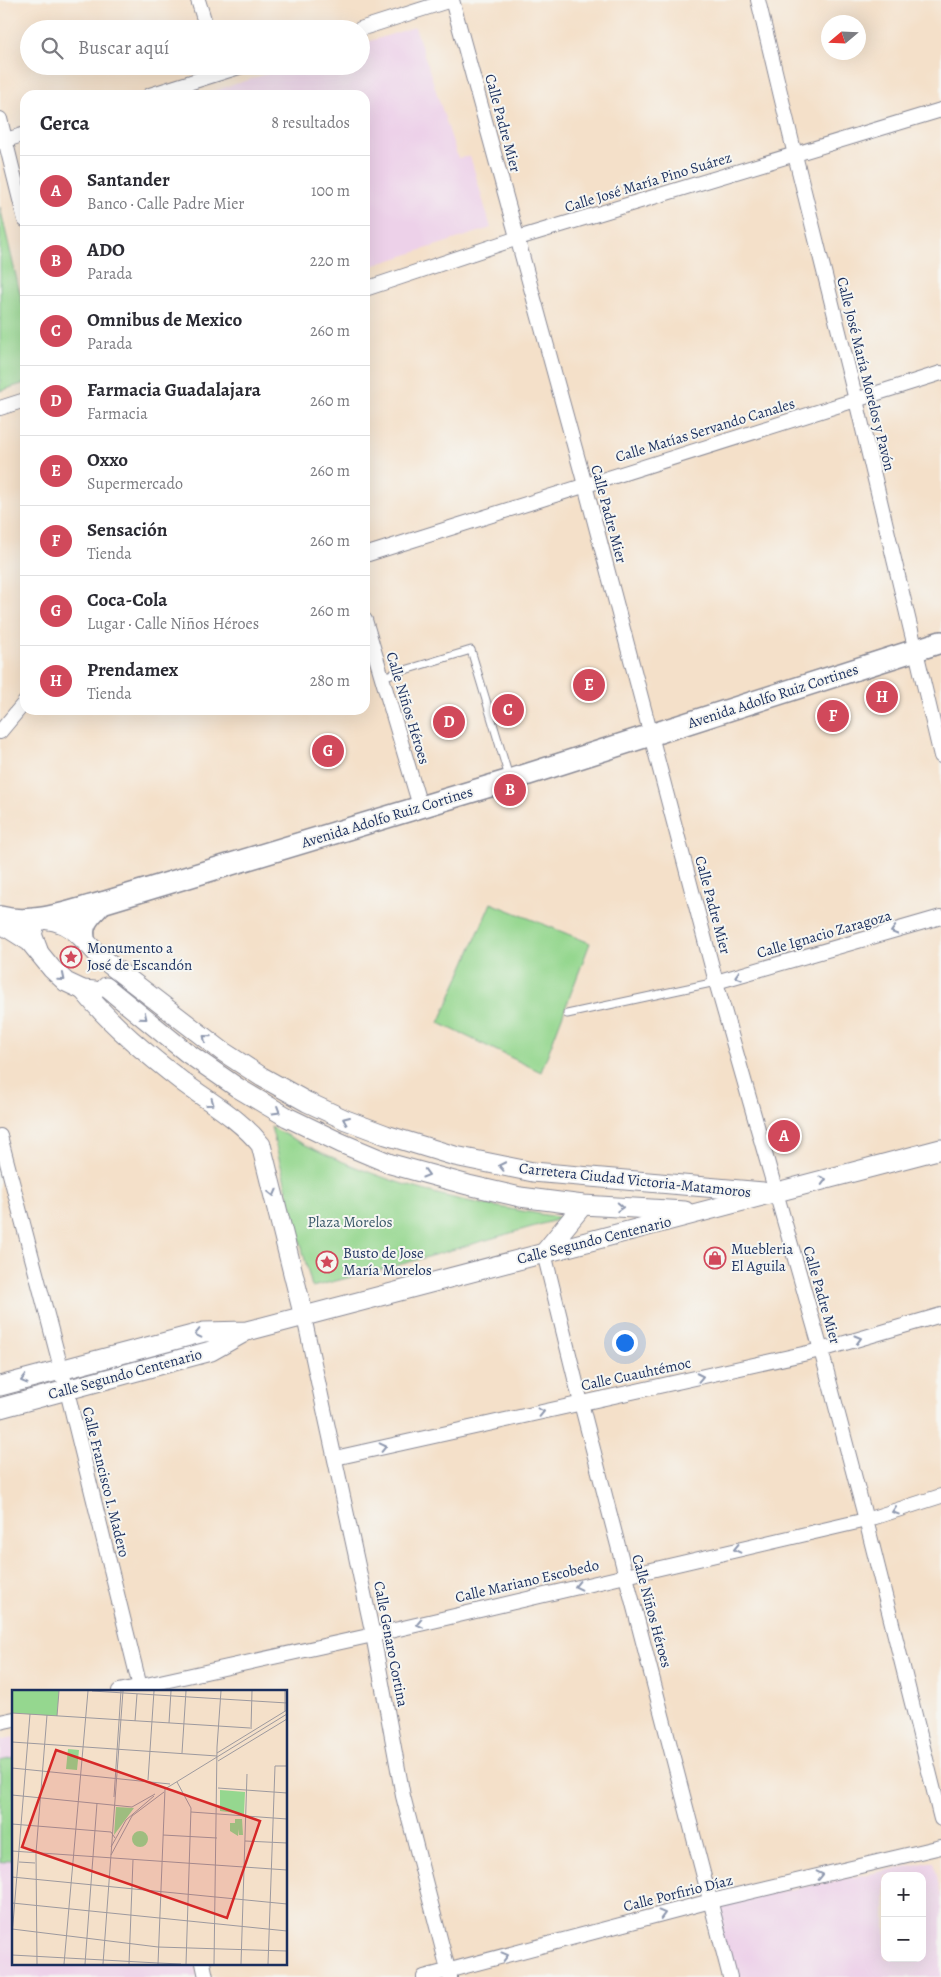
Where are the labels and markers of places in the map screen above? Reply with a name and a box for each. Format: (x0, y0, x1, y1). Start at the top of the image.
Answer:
pin: E (573, 666, 605, 704)
pin: H (866, 678, 898, 716)
pin: C (492, 691, 524, 729)
pin: F (817, 697, 849, 735)
pin: D (433, 703, 465, 741)
pin: G (312, 732, 344, 770)
pin: B (494, 771, 526, 809)
place label: Monumento a José de Escandón (87, 938, 192, 975)
place icon: Monumento a José de Escandón (59, 945, 83, 969)
pin: A (768, 1117, 800, 1155)
place label: Muebleria El Aguila (731, 1239, 793, 1276)
place label: Busto de Jose María Morelos (343, 1243, 432, 1280)
shop icon: Muebleria El Aguila (703, 1246, 727, 1270)
place icon: Busto de Jose María Morelos (315, 1250, 339, 1274)

